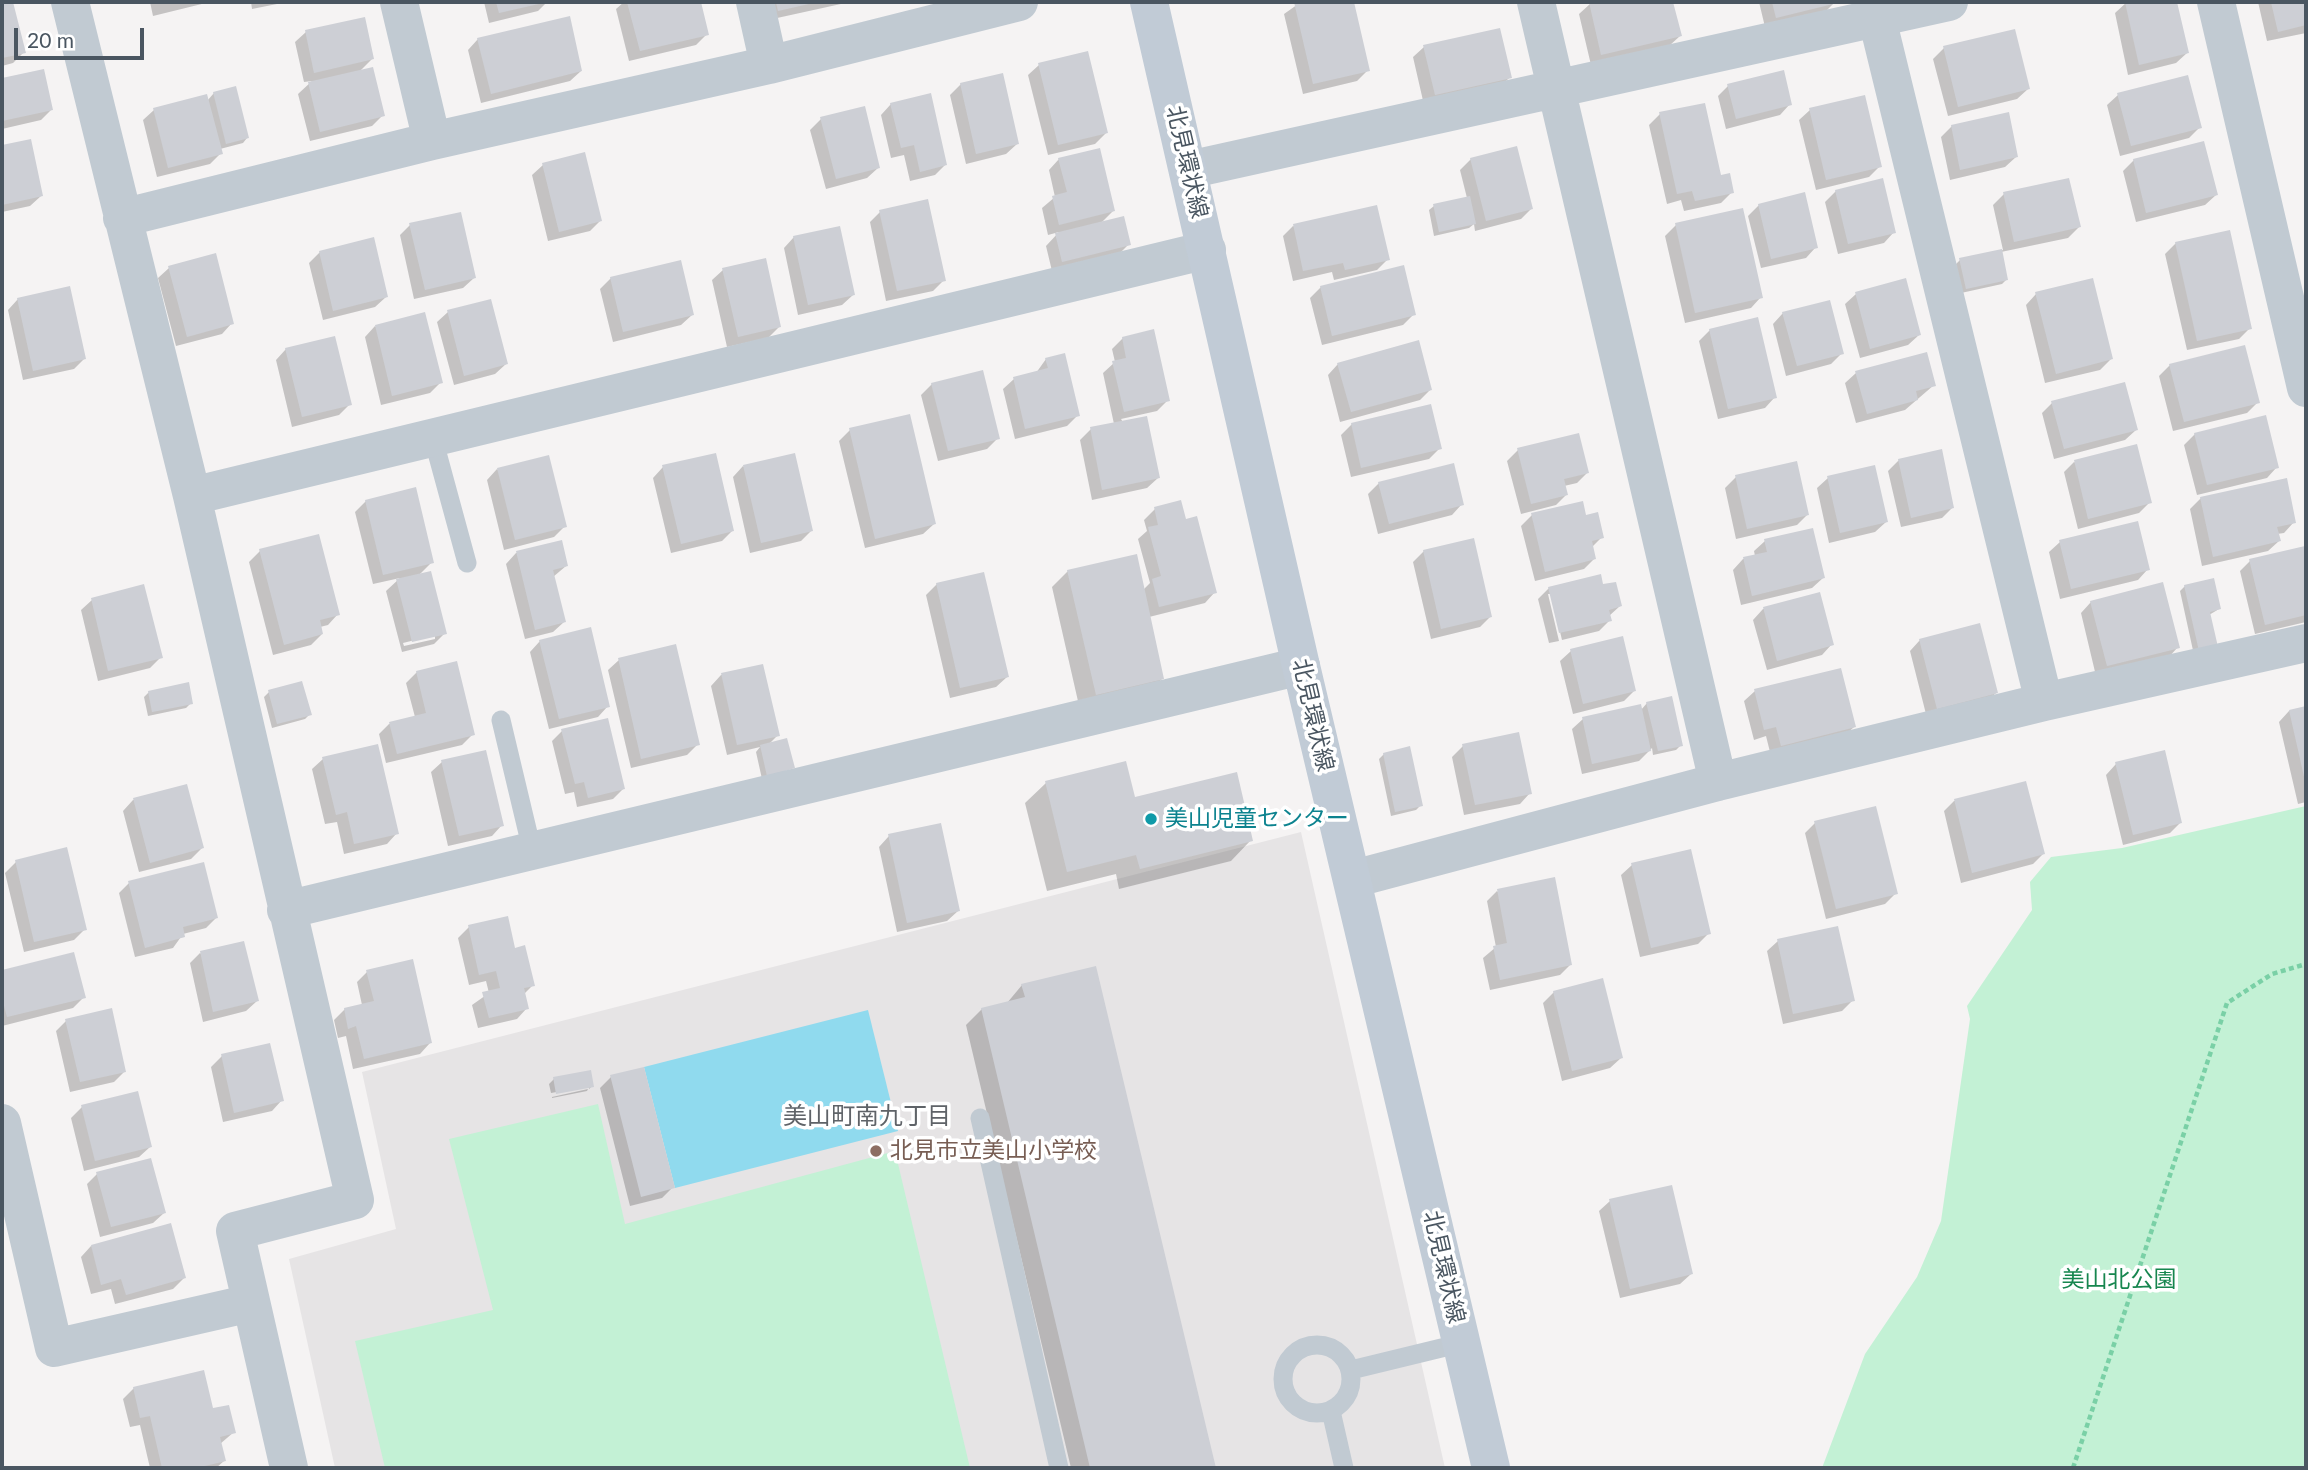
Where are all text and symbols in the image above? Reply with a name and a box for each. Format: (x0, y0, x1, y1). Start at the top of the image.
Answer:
scale bar (18, 14, 147, 58)
text: 20 m (27, 27, 74, 52)
street label: 北見環状線 (1161, 103, 1213, 221)
street label: 北見環状線 (1287, 656, 1339, 774)
place label: 美山児童センター (1165, 805, 1349, 833)
marker: 美山児童センター (1143, 811, 1159, 827)
district label: 美山町南九丁目 (783, 1102, 951, 1130)
place label: 北見市立美山小学校 (890, 1137, 1097, 1165)
marker: 北見市立美山小学校 (868, 1143, 884, 1159)
street label: 北見環状線 (1418, 1208, 1470, 1326)
park label: 美山北公園 (2062, 1266, 2176, 1294)

